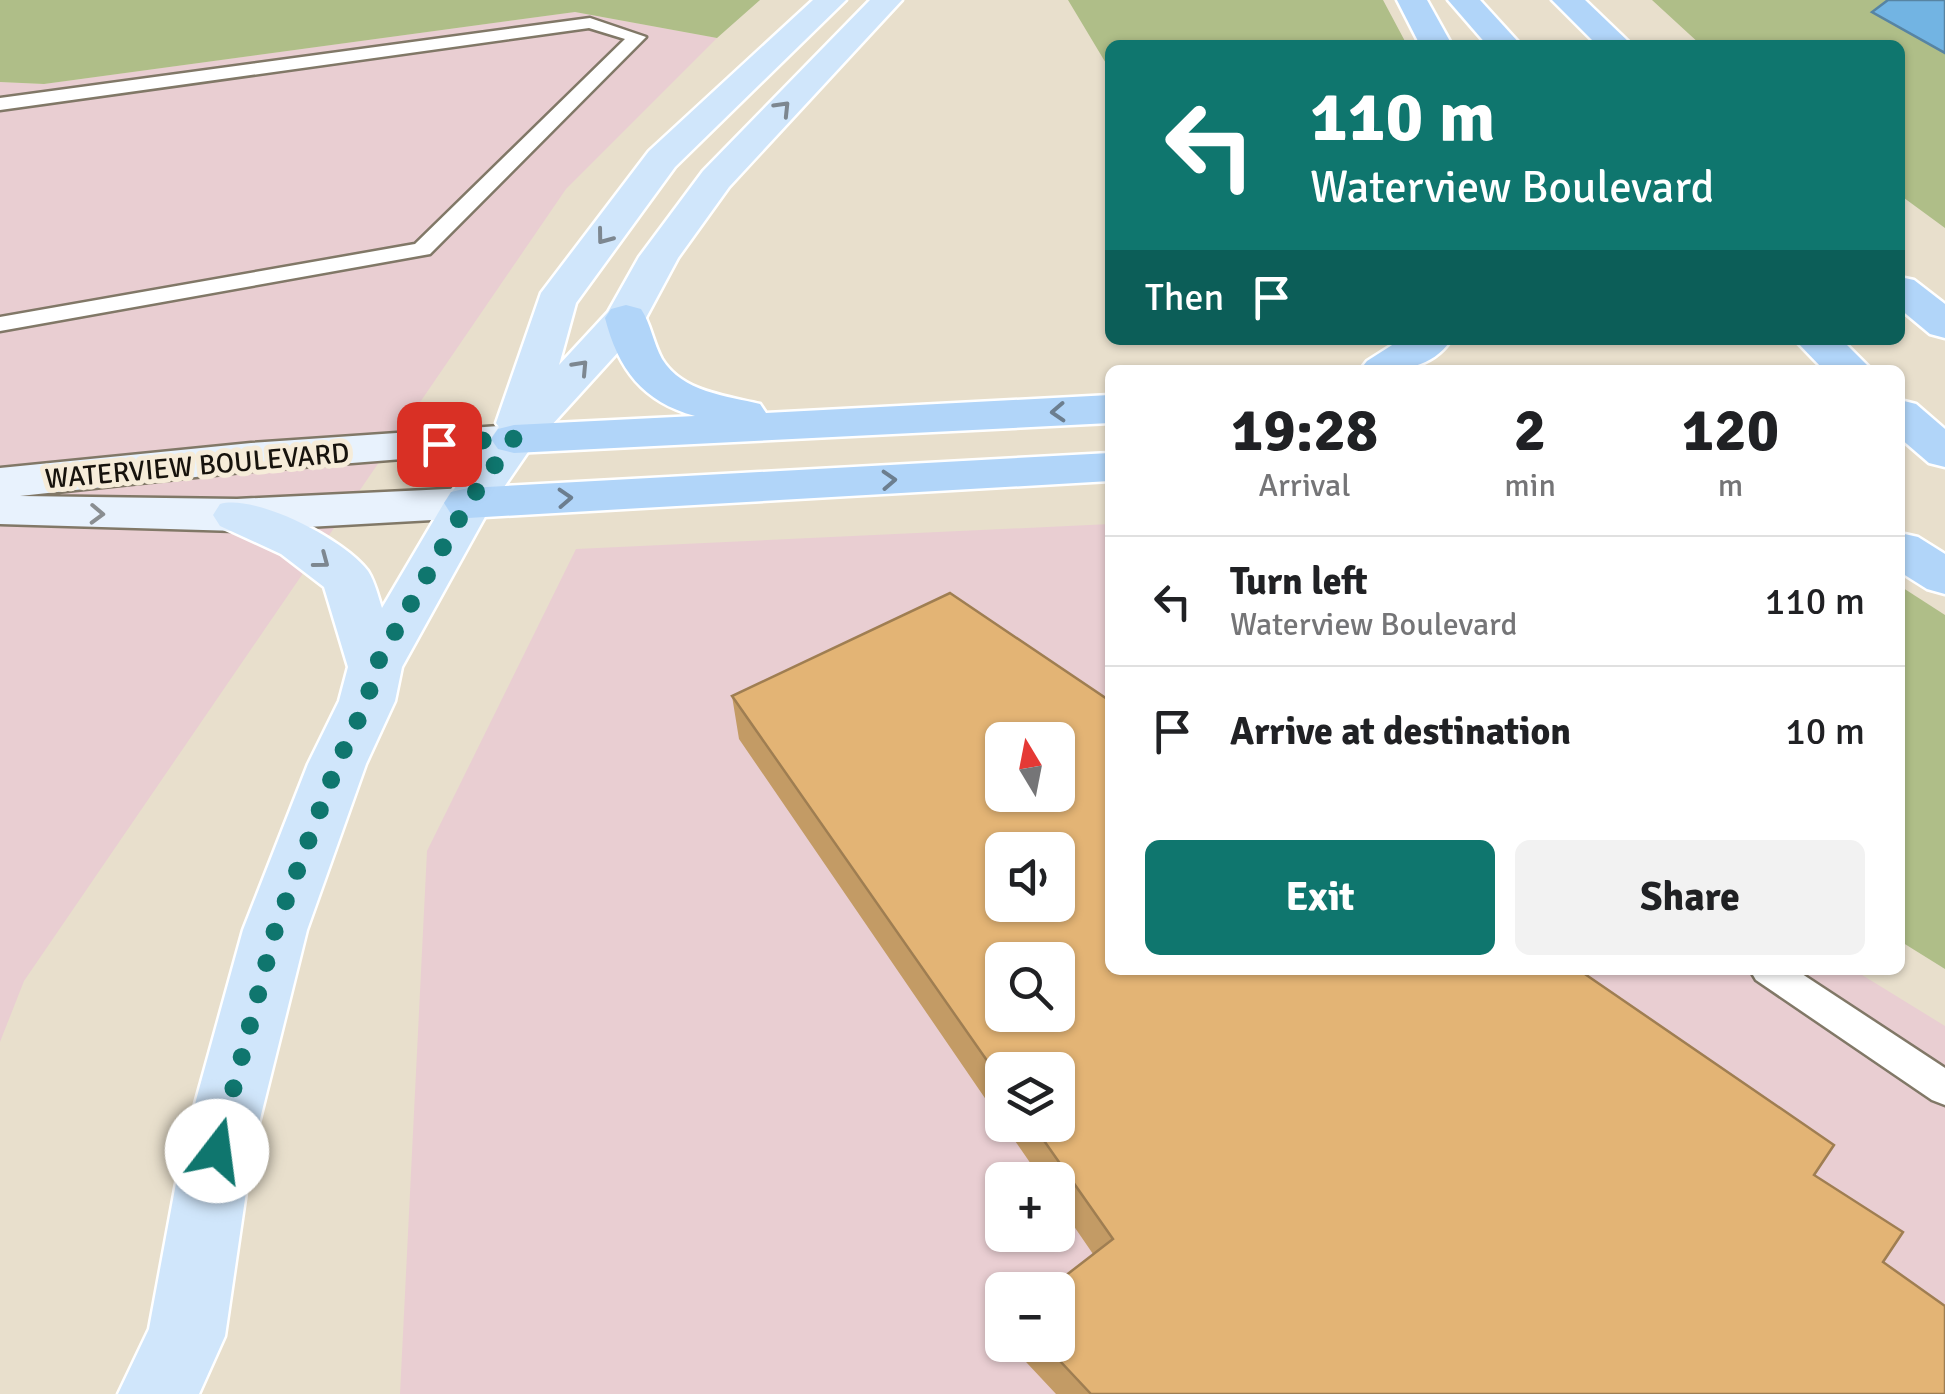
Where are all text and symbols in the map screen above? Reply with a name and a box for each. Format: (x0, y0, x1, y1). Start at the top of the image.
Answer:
text: 110 m (1310, 74, 1495, 160)
icon: left (1145, 80, 1275, 210)
one-way arrow (771, 102, 789, 120)
text: Waterview Boulevard (1310, 160, 1714, 215)
one-way arrow (598, 226, 616, 244)
icon: arrive (1244, 270, 1299, 325)
text: Then (1145, 274, 1224, 321)
one-way arrow (569, 360, 587, 379)
text: 19:28 (1231, 394, 1378, 468)
text: 2 (1514, 394, 1546, 468)
text: 120 (1682, 394, 1779, 468)
one-way arrow (1049, 401, 1065, 422)
pin (397, 402, 482, 487)
icon: arrive (412, 417, 467, 472)
street label: WATERVIEW BOULEVARD (43, 436, 351, 496)
text: Arrival (1259, 466, 1351, 505)
text: min (1504, 466, 1556, 505)
text: m (1718, 466, 1743, 505)
one-way arrow (882, 470, 898, 491)
one-way arrow (557, 488, 573, 509)
one-way arrow (90, 503, 106, 524)
one-way arrow (311, 548, 330, 567)
text: Turn left (1230, 558, 1368, 605)
icon: left (1145, 574, 1200, 629)
text: 110 m (1765, 578, 1865, 625)
text: Waterview Boulevard (1230, 605, 1518, 644)
icon: arrive (1145, 704, 1200, 759)
text: Arrive at destination (1230, 708, 1571, 755)
text: 10 m (1785, 708, 1865, 755)
north arrow (985, 722, 1075, 812)
map controls (985, 722, 1075, 1362)
button: sound (985, 832, 1075, 922)
button: Exit (1145, 840, 1495, 955)
button: Share (1515, 840, 1865, 955)
button: search (985, 942, 1075, 1032)
button: layers (985, 1052, 1075, 1142)
position arrow (165, 1099, 269, 1203)
button: + (985, 1162, 1075, 1252)
button: − (985, 1272, 1075, 1362)

